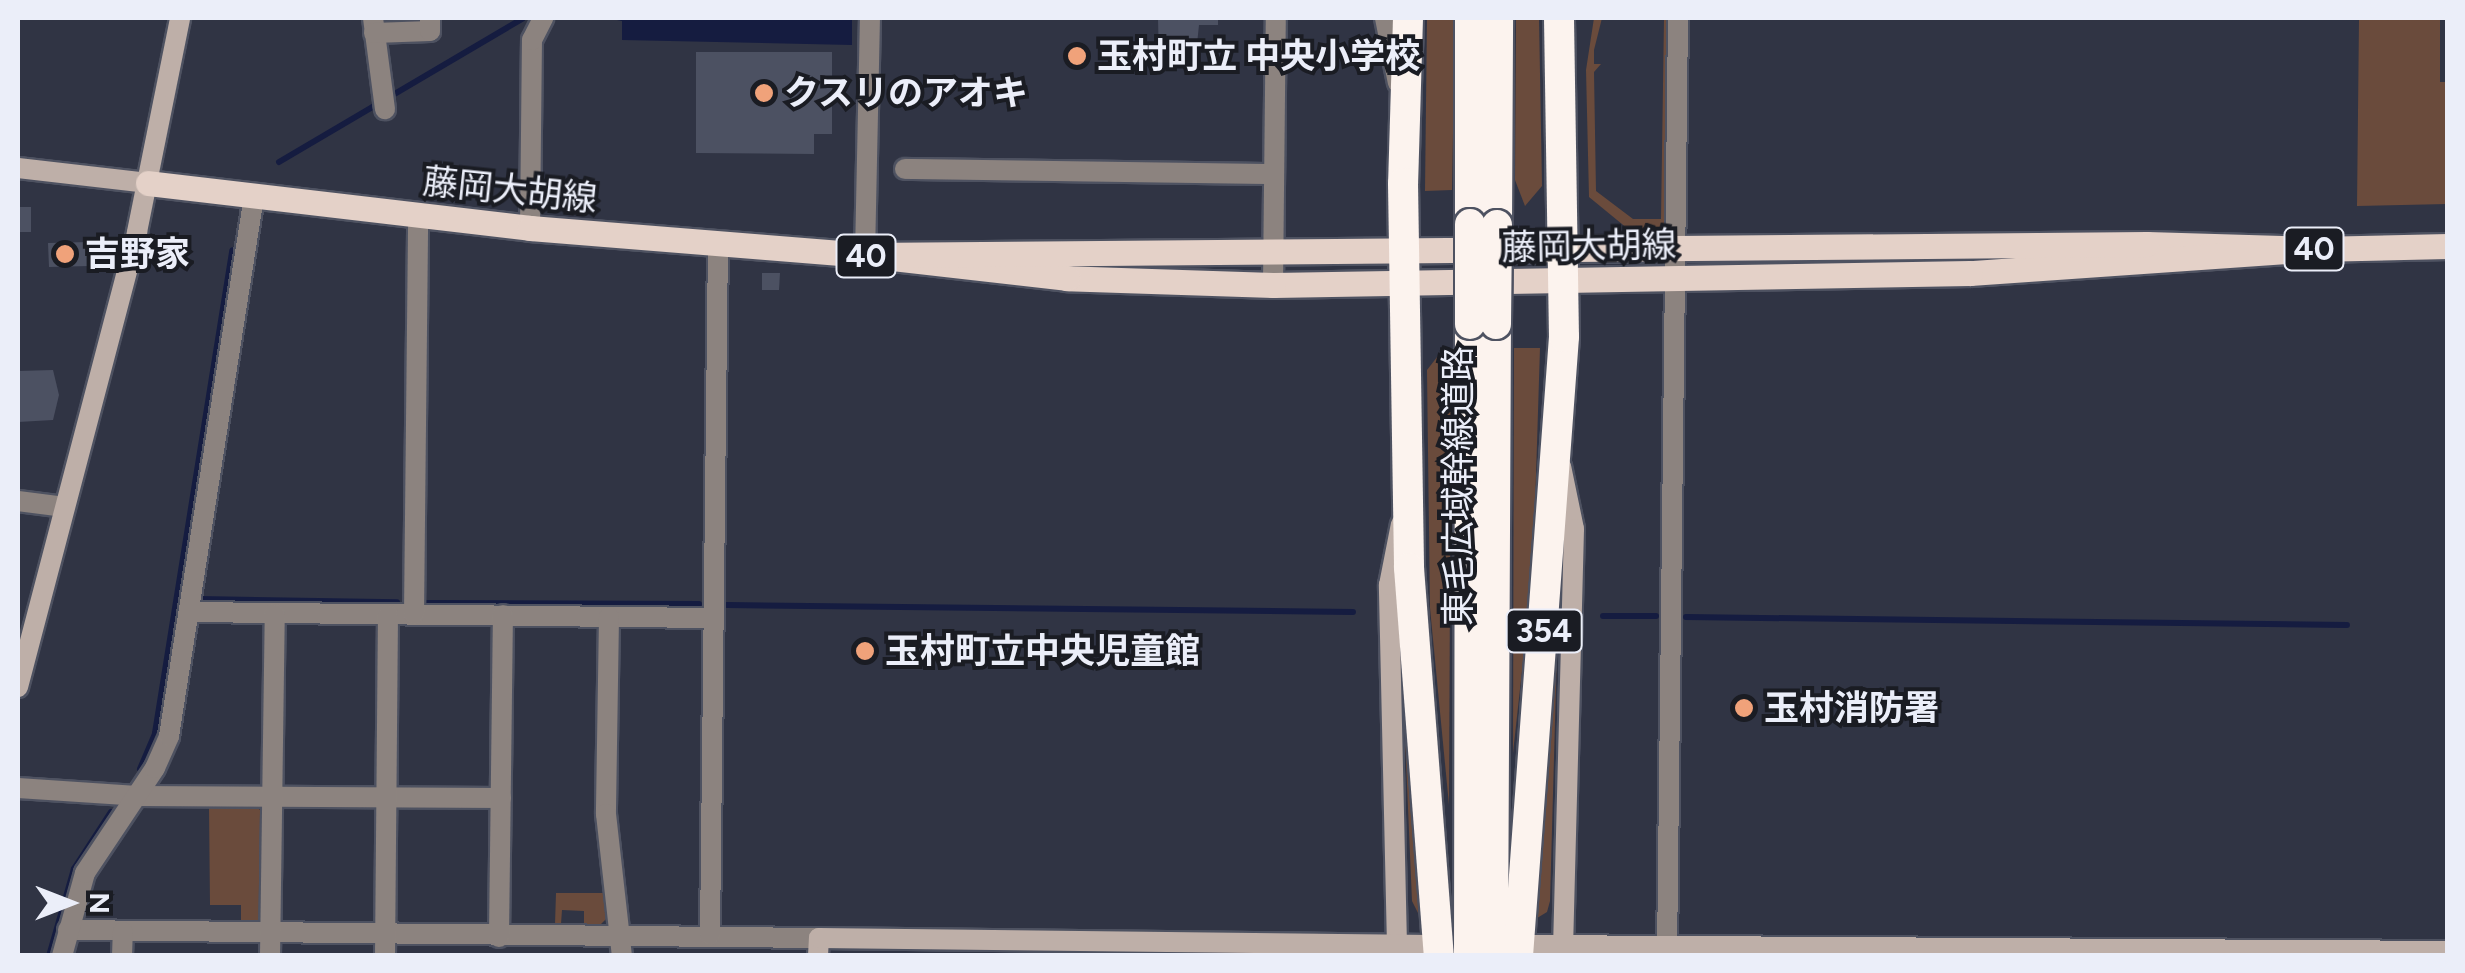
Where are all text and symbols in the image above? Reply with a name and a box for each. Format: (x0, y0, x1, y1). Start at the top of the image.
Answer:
place label: 玉村町立 中央小学校 (1097, 35, 1420, 77)
marker: 玉村町立 中央小学校 (1066, 45, 1088, 67)
place label: クスリのアオキ (784, 72, 1029, 114)
marker: クスリのアオキ (753, 82, 775, 104)
street label: 藤岡大胡線 (421, 160, 599, 220)
road number: 40 (2282, 222, 2346, 276)
street label: 藤岡大胡線 (1501, 223, 1677, 269)
road number: 40 (834, 229, 898, 283)
place label: 吉野家 (85, 233, 190, 275)
marker: 吉野家 (54, 243, 76, 265)
street label: 東毛広域幹線道路 (1437, 346, 1479, 626)
road number: 354 (1504, 604, 1584, 658)
place label: 玉村町立中央児童館 (885, 630, 1200, 672)
marker: 玉村町立中央児童館 (854, 640, 876, 662)
place label: 玉村消防署 (1764, 687, 1939, 729)
marker: 玉村消防署 (1733, 697, 1755, 719)
north arrow (20, 853, 120, 953)
text: N (83, 892, 117, 914)

